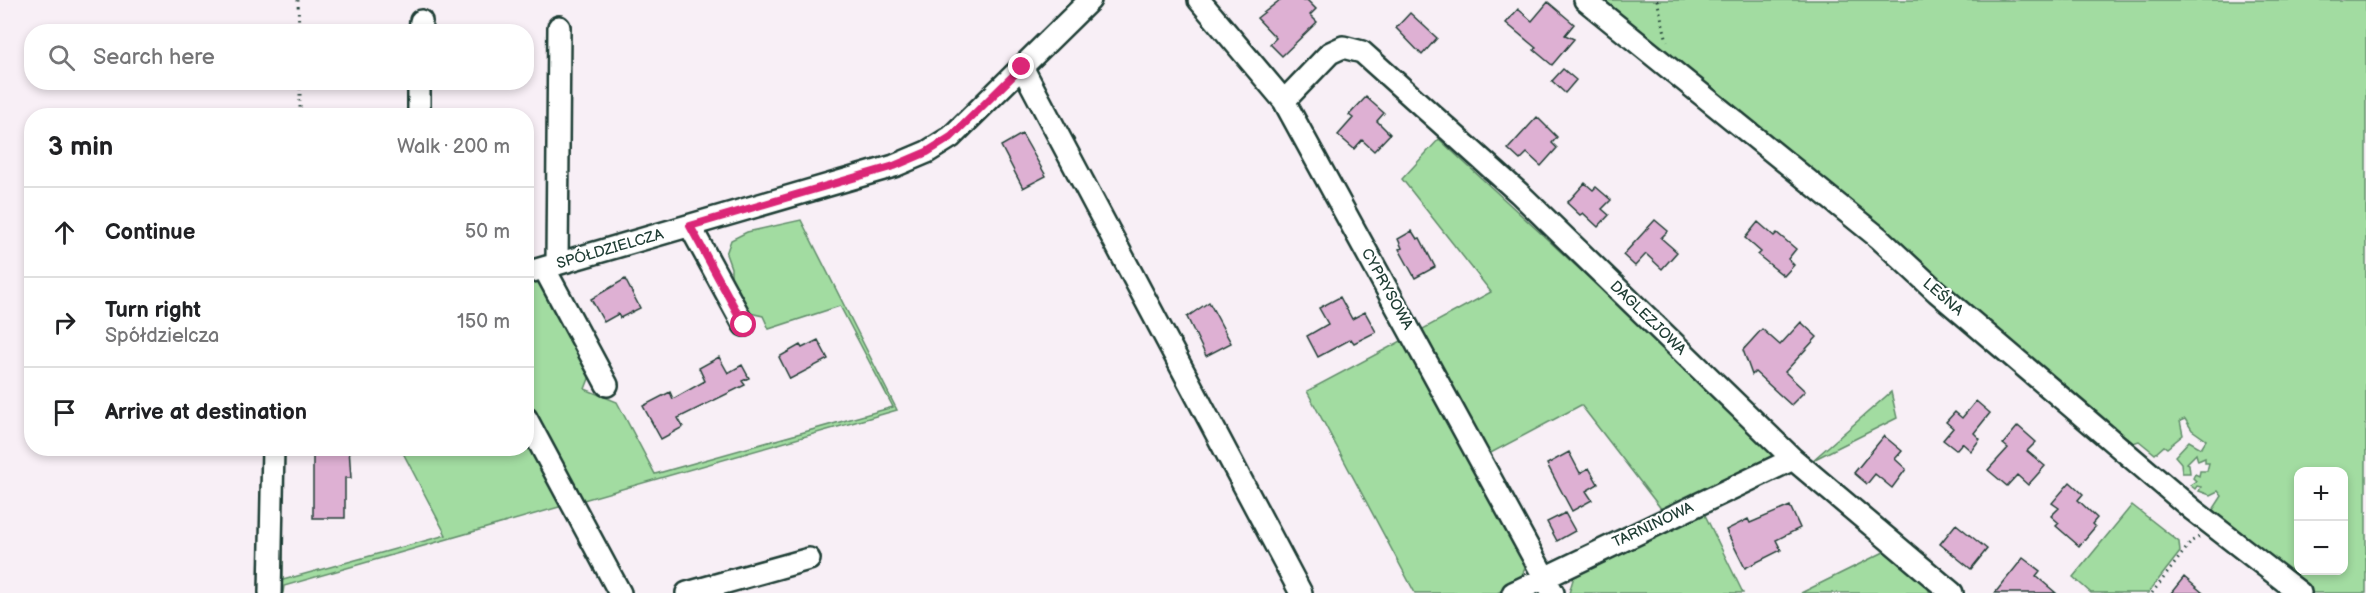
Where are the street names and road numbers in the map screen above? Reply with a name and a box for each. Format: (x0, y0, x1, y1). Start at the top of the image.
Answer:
street label: SPÓŁDZIELCZA (554, 224, 666, 273)
street label: CYPRYSOWA (1357, 245, 1418, 334)
street label: LEŚNA (1919, 274, 1968, 320)
street label: DAGLEZJOWA (1606, 277, 1691, 360)
street label: TARNINOWA (1609, 498, 1697, 552)

